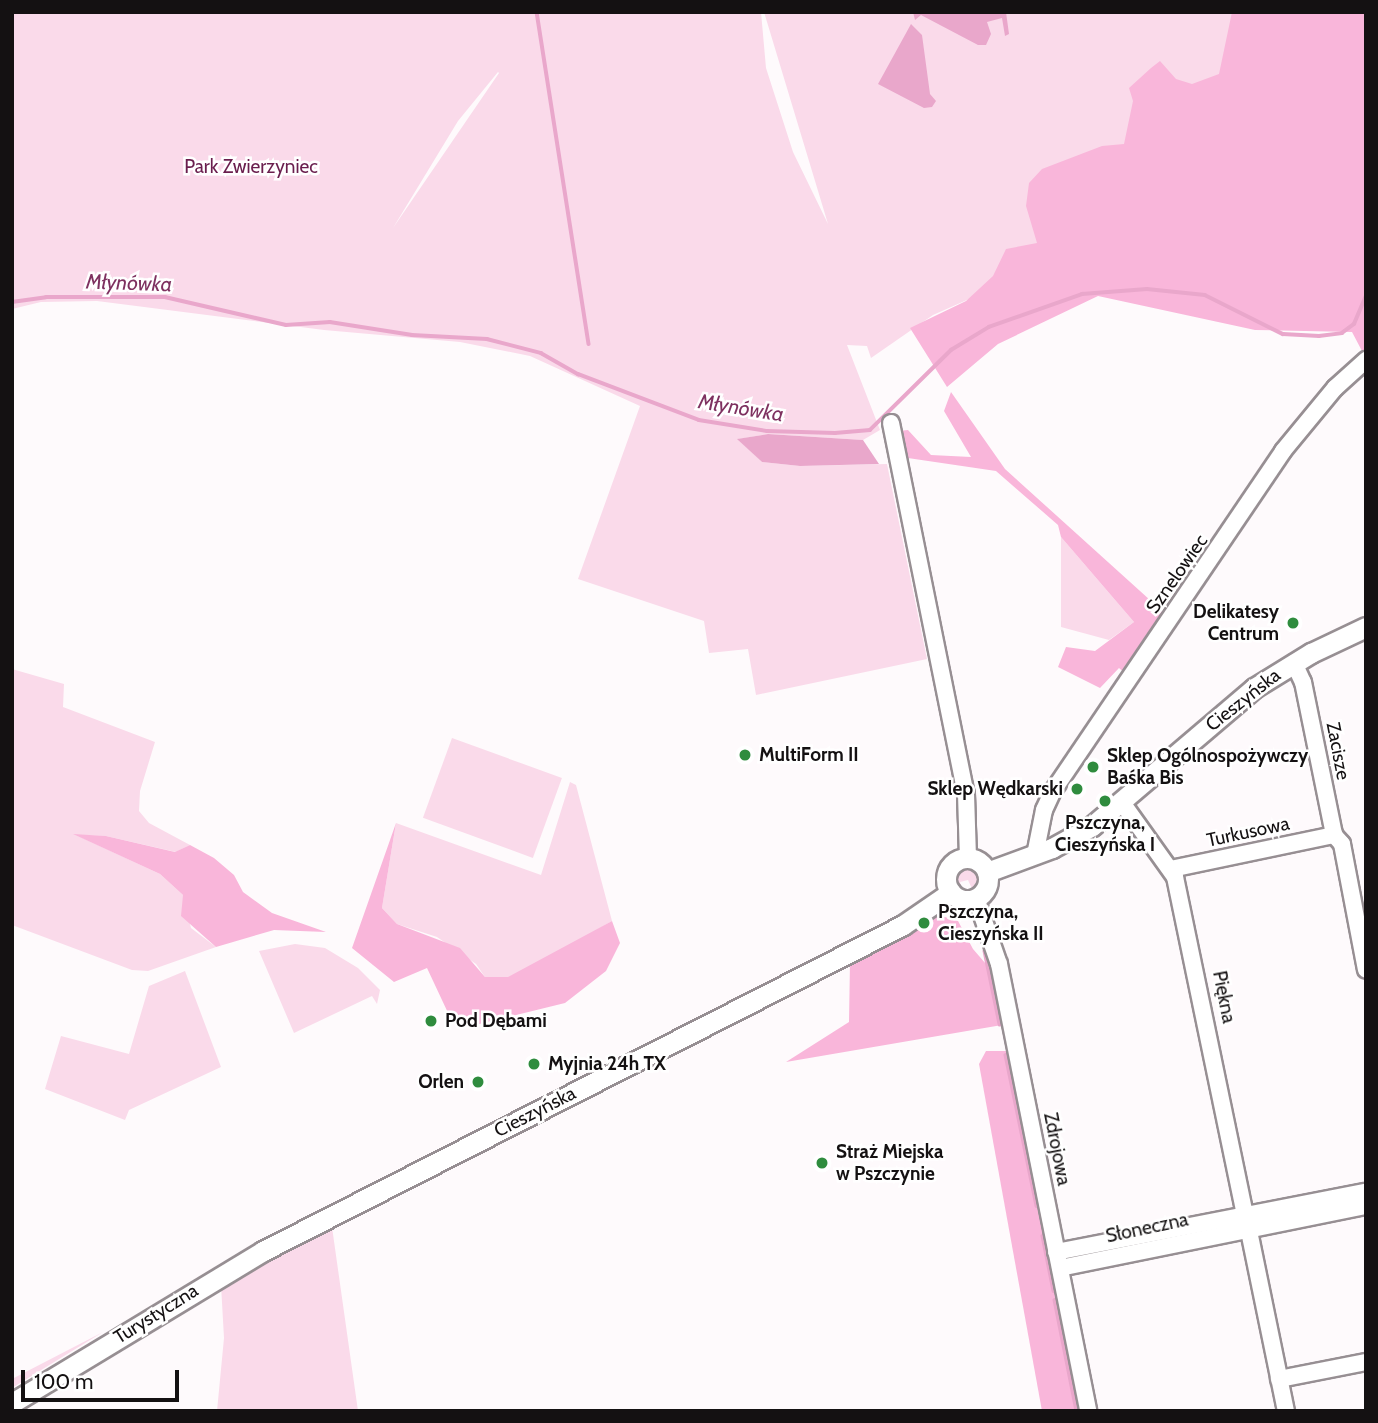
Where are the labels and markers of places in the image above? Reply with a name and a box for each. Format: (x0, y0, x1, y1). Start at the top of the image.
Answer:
place label: Delikatesy Centrum (1193, 601, 1279, 645)
marker: Delikatesy Centrum (1285, 615, 1301, 631)
place label: MultiForm II (759, 744, 859, 766)
place label: Sklep Ogólnospożywczy Baśka Bis (1107, 745, 1308, 789)
marker: MultiForm II (737, 747, 753, 763)
marker: Sklep Ogólnospożywczy Baśka Bis (1085, 759, 1101, 775)
place label: Sklep Wędkarski (927, 778, 1063, 800)
marker: Sklep Wędkarski (1069, 781, 1085, 797)
marker: Pszczyna, Cieszyńska I (1097, 793, 1113, 809)
place label: Pszczyna, Cieszyńska I (1055, 812, 1155, 856)
place label: Pszczyna, Cieszyńska II (938, 901, 1044, 945)
marker: Pszczyna, Cieszyńska II (916, 915, 932, 931)
place label: Pod Dębami (445, 1010, 547, 1032)
marker: Pod Dębami (423, 1013, 439, 1029)
place label: Myjnia 24h TX (548, 1053, 666, 1075)
marker: Myjnia 24h TX (526, 1056, 542, 1072)
place label: Orlen (418, 1071, 464, 1093)
marker: Orlen (470, 1074, 486, 1090)
place label: Straż Miejska w Pszczynie (836, 1141, 943, 1185)
marker: Straż Miejska w Pszczynie (814, 1155, 830, 1171)

